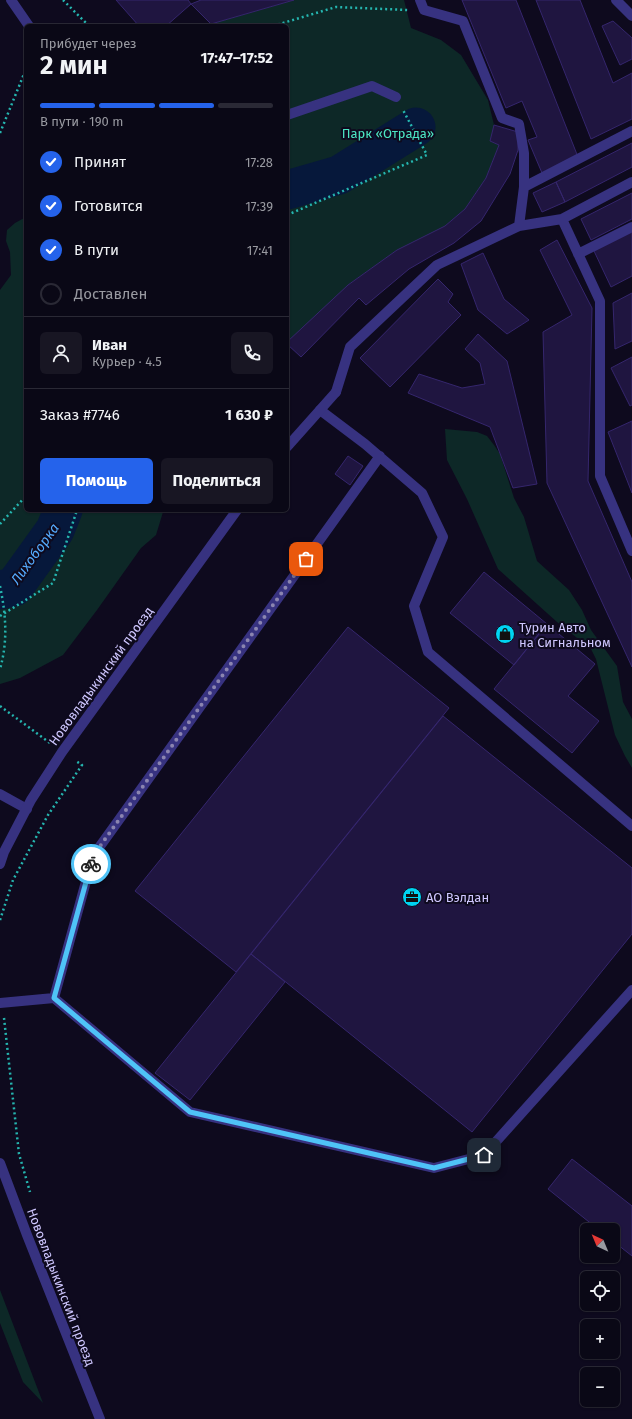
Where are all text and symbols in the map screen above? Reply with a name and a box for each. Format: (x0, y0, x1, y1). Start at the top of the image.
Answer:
text: Прибудет через (40, 36, 137, 51)
text: 17:47–17:52 (200, 49, 273, 67)
text: 2 мин (40, 50, 108, 81)
text: В пути · 190 m (40, 114, 123, 129)
park label: Парк «Отрада» (342, 126, 434, 141)
icon: check (40, 151, 62, 173)
text: Принят (74, 153, 126, 171)
text: 17:28 (245, 155, 273, 170)
icon: check (40, 195, 62, 217)
text: Готовится (74, 197, 143, 215)
text: 17:39 (245, 199, 273, 214)
icon: check (40, 239, 62, 261)
text: В пути (74, 241, 119, 259)
text: 17:41 (247, 243, 273, 258)
text: Доставлен (74, 285, 147, 303)
button: person (40, 332, 82, 374)
button: phone (231, 332, 273, 374)
text: Иван (92, 336, 127, 354)
text: Курьер · 4.5 (92, 354, 162, 369)
text: Заказ #7746 (40, 406, 120, 424)
text: 1 630 ₽ (225, 406, 273, 424)
button: Помощь (40, 458, 153, 504)
button: Поделиться (161, 458, 273, 504)
water label: Лихоборка (7, 520, 63, 589)
pin (289, 542, 323, 576)
icon: bag (295, 548, 317, 570)
street label: Нововладыкинский проезд (46, 604, 156, 748)
place label: Турин Авто на Сигнальном (519, 620, 611, 650)
shop icon: Турин Авто на Сигнальном (494, 623, 516, 645)
courier (71, 844, 111, 884)
icon: bike (80, 853, 102, 875)
office icon: АО Вэлдан (401, 886, 423, 908)
place label: АО Вэлдан (426, 890, 489, 905)
pin (467, 1138, 501, 1172)
icon: home (473, 1144, 495, 1166)
street label: Нововладыкинский проезд (24, 1206, 98, 1368)
north arrow (580, 1223, 620, 1263)
map controls (580, 1223, 620, 1407)
button: locate (580, 1271, 620, 1311)
button: + (580, 1319, 620, 1359)
button: − (580, 1367, 620, 1407)

